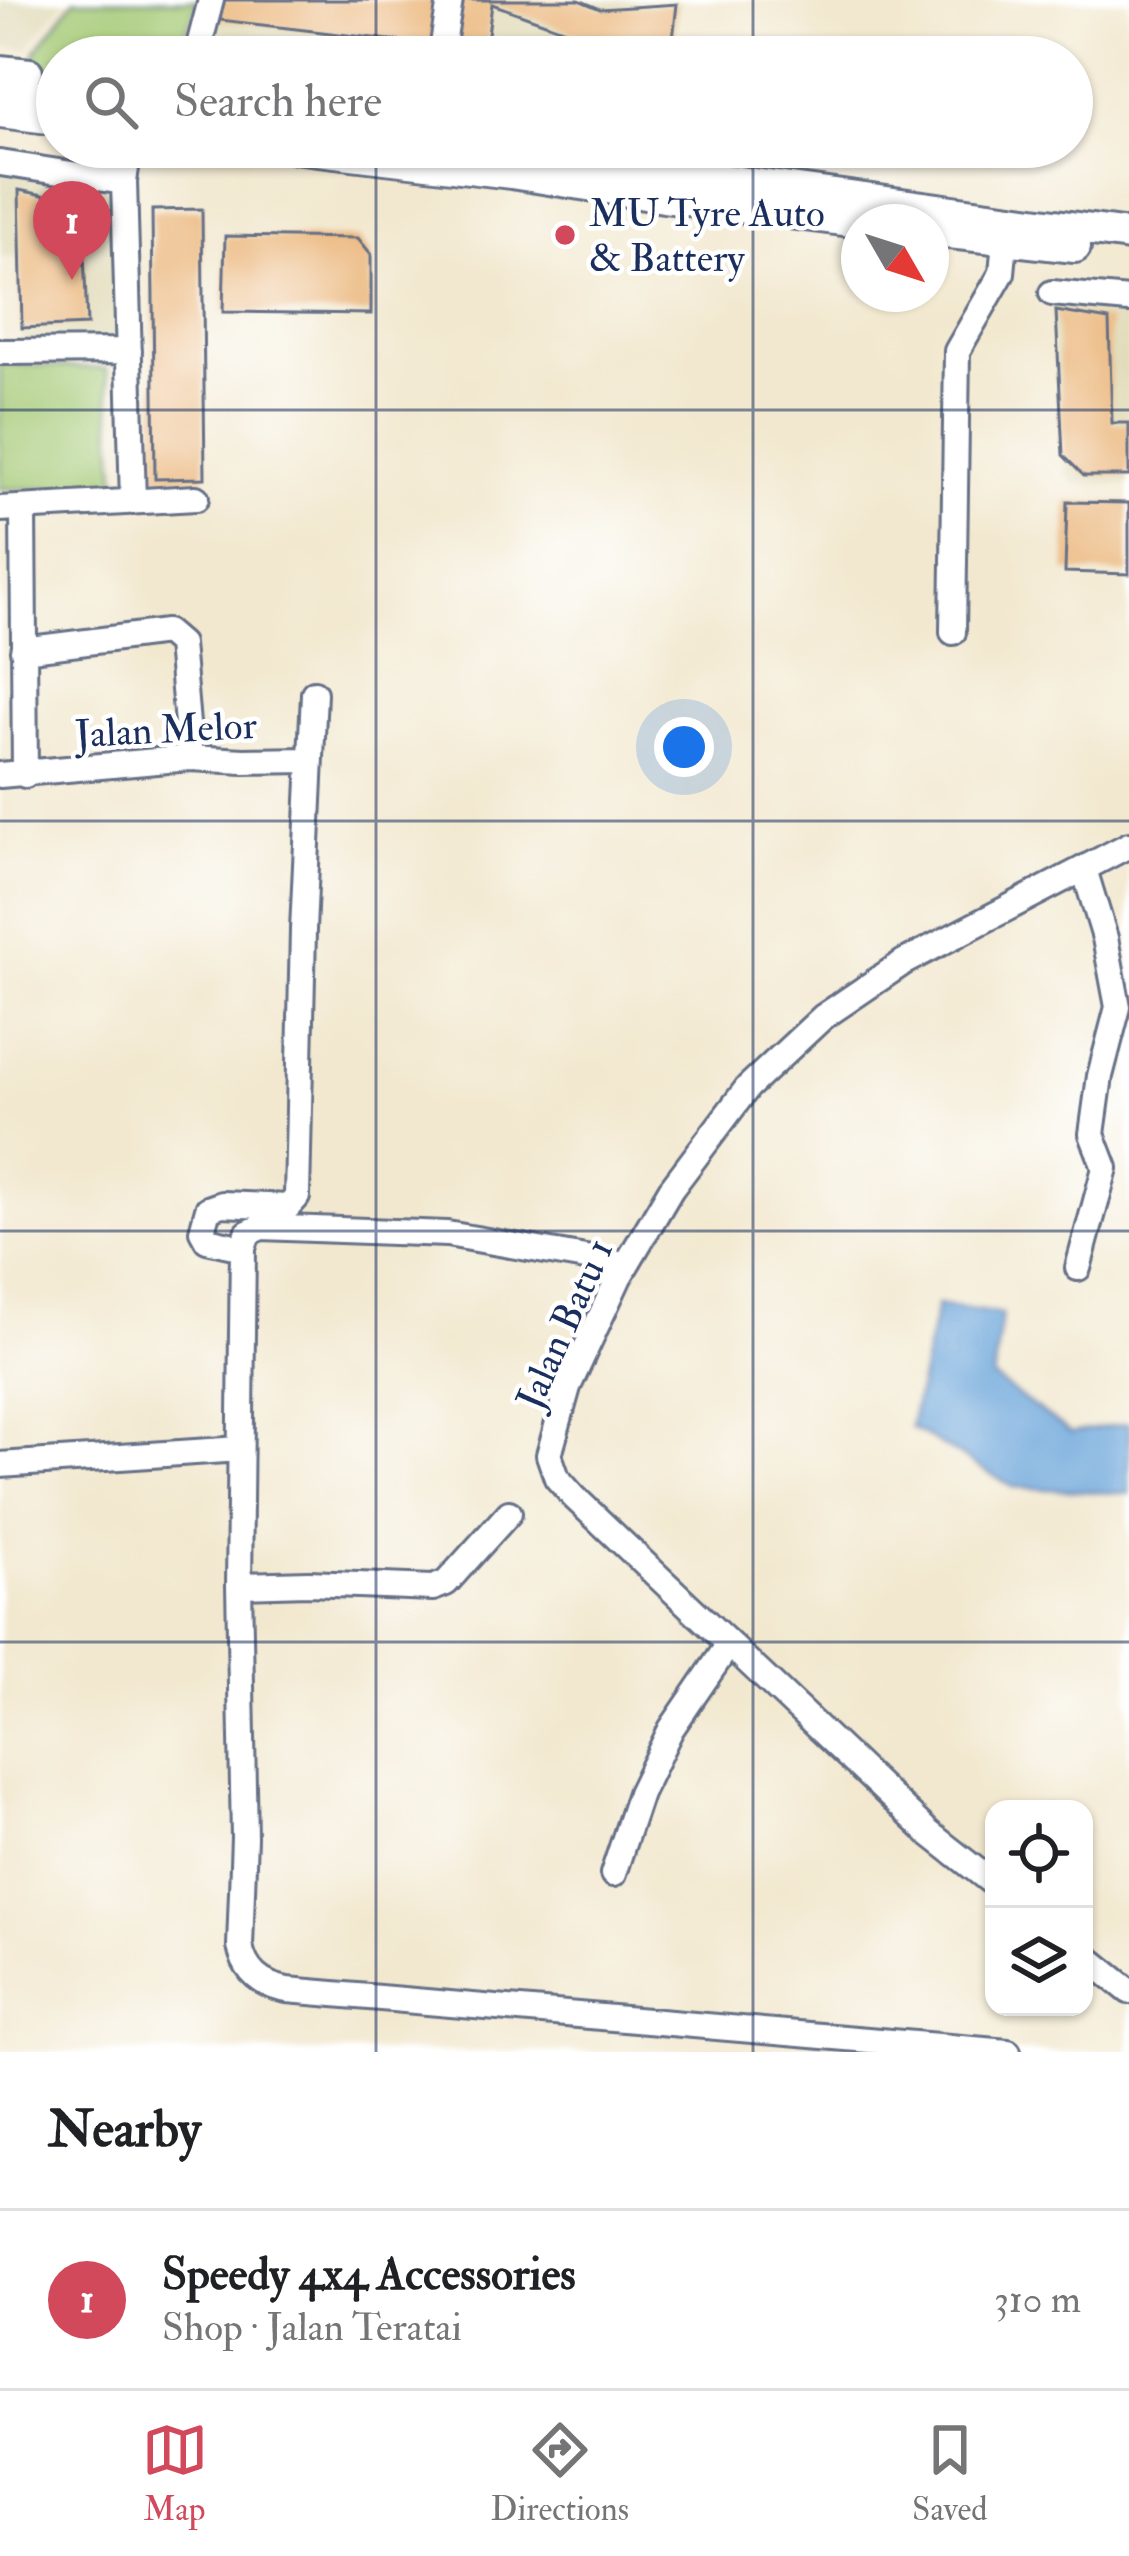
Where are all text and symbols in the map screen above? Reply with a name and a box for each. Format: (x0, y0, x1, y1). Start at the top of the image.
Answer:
search box (36, 36, 1093, 168)
icon: search (78, 69, 144, 135)
text: Search here (174, 74, 382, 130)
pin: 1 (33, 181, 111, 280)
place label: MU Tyre Auto & Battery (589, 189, 825, 283)
north arrow (841, 204, 949, 312)
marker: MU Tyre Auto & Battery (552, 222, 578, 248)
street label: Jalan Melor (73, 701, 259, 759)
your location (654, 717, 714, 777)
street label: Jalan Batu 1 (505, 1231, 624, 1418)
map controls (985, 1800, 1093, 2016)
button: locate (985, 1800, 1093, 1908)
button: layers (985, 1908, 1093, 2016)
text: Nearby (48, 2098, 201, 2162)
text: Speedy 4x4 Accessories (162, 2247, 576, 2303)
text: 1 (80, 2275, 94, 2324)
text: 310 m (994, 2275, 1081, 2324)
text: Shop · Jalan Teratai (162, 2303, 462, 2352)
tab: Map (142, 2417, 208, 2530)
tab: Directions (491, 2417, 629, 2530)
tab: Saved (912, 2417, 987, 2530)

